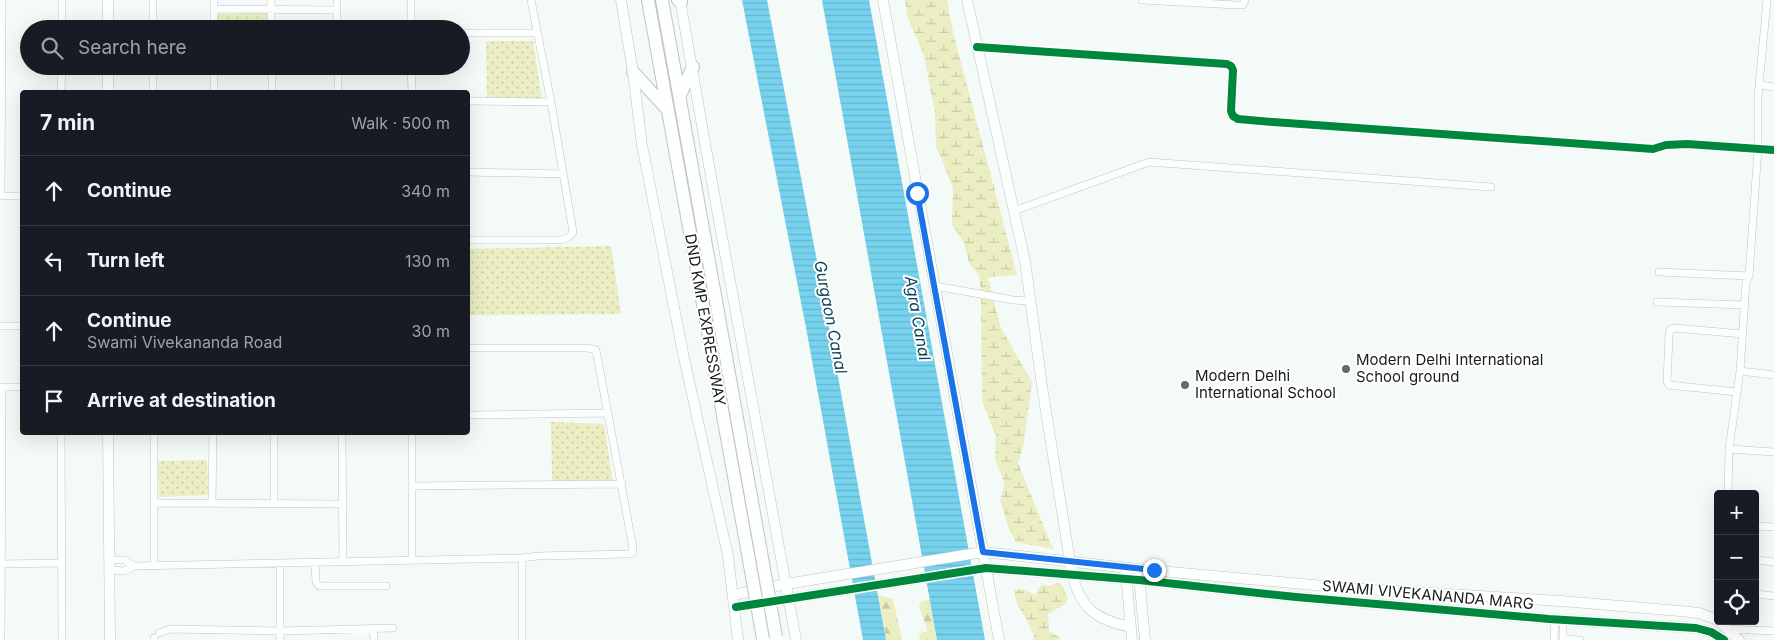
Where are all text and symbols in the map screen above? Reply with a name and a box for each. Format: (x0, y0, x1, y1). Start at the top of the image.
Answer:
search box (20, 20, 470, 75)
icon: search (38, 34, 66, 62)
text: Search here (78, 36, 187, 59)
text: 7 min (40, 110, 95, 135)
text: Walk · 500 m (351, 113, 450, 133)
icon: ahead (40, 177, 68, 205)
text: Continue (87, 179, 172, 202)
text: 340 m (401, 181, 450, 201)
route start (906, 182, 929, 205)
street label: DND KMP EXPRESSWAY (681, 232, 730, 408)
icon: left (40, 247, 68, 275)
text: Turn left (87, 249, 165, 272)
text: 130 m (405, 251, 450, 271)
water label: Gurgaon Canal (810, 259, 852, 375)
water label: Agra Canal (901, 273, 935, 362)
text: Continue (87, 309, 172, 332)
icon: ahead (40, 317, 68, 345)
text: 30 m (412, 321, 450, 341)
text: Swami Vivekananda Road (87, 332, 282, 352)
place label: Modern Delhi International School ground (1356, 350, 1543, 386)
marker: Modern Delhi International School ground (1340, 363, 1352, 375)
place label: Modern Delhi International School (1195, 366, 1336, 402)
marker: Modern Delhi International School (1179, 379, 1191, 391)
icon: arrive (40, 387, 68, 415)
text: Arrive at destination (87, 389, 276, 412)
map controls (1714, 490, 1759, 625)
button: + (1714, 490, 1759, 535)
button: − (1714, 535, 1759, 580)
route end (1143, 559, 1166, 582)
street label: SWAMI VIVEKANANDA MARG (1321, 576, 1535, 613)
button: locate (1714, 580, 1759, 625)

